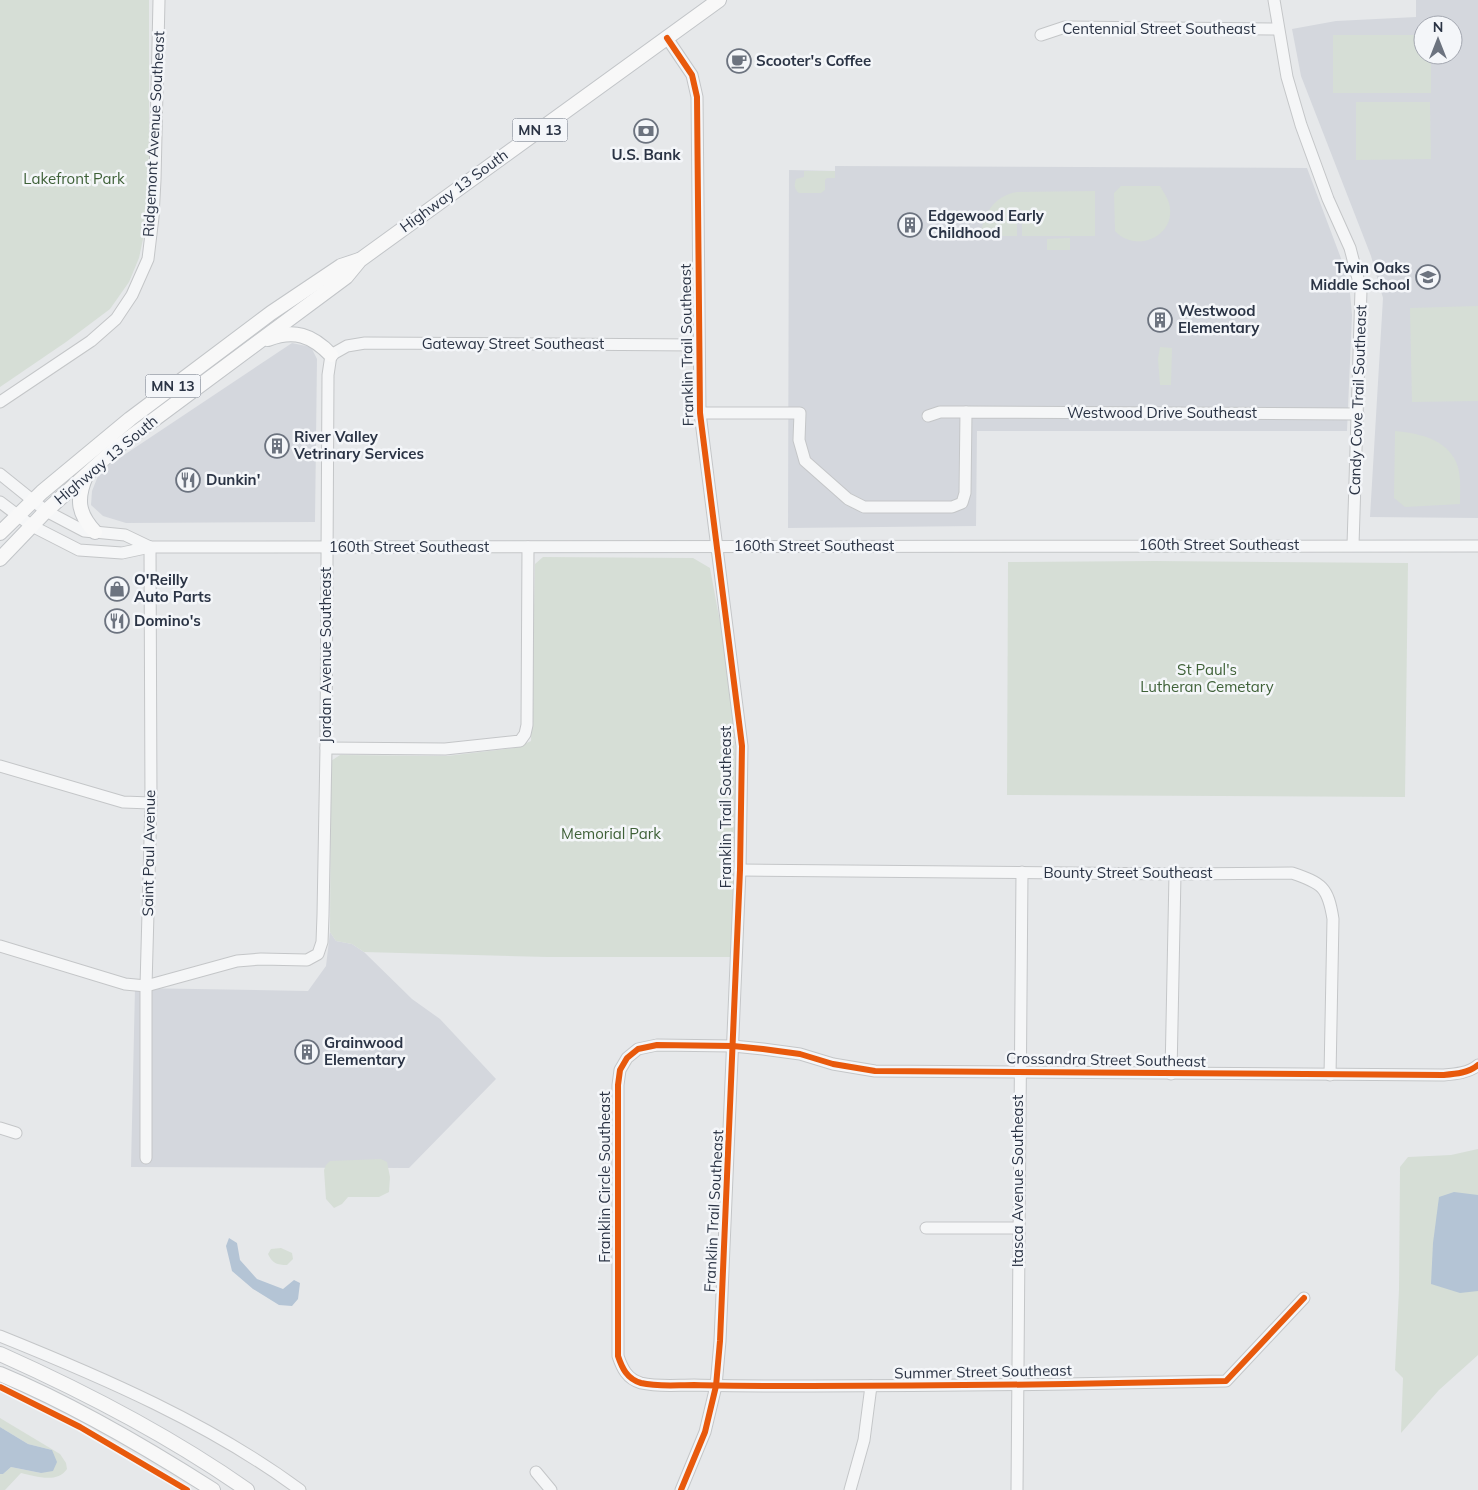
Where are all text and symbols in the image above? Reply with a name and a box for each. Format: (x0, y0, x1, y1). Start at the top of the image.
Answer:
north arrow (1413, 15, 1463, 65)
text: N (1433, 18, 1443, 36)
street label: Centennial Street Southeast (1062, 19, 1256, 38)
street label: Ridgemont Avenue Southeast (139, 30, 168, 238)
cafe icon: Scooter's Coffee (726, 48, 752, 74)
place label: Scooter's Coffee (756, 51, 871, 70)
road number: MN 13 (512, 118, 568, 142)
bank icon: U.S. Bank (633, 118, 659, 144)
street label: Highway 13 South (396, 145, 511, 236)
place label: U.S. Bank (611, 145, 681, 164)
park label: Lakefront Park (23, 169, 125, 188)
place label: Edgewood Early Childhood (928, 206, 1045, 242)
building icon: Edgewood Early Childhood (897, 212, 923, 238)
place label: Twin Oaks Middle School (1310, 258, 1410, 294)
street label: Franklin Trail Southeast (676, 263, 697, 427)
school or university icon: Twin Oaks Middle School (1415, 264, 1441, 290)
place label: Westwood Elementary (1178, 301, 1260, 337)
street label: Candy Cove Trail Southeast (1345, 304, 1370, 496)
building icon: Westwood Elementary (1147, 307, 1173, 333)
street label: Gateway Street Southeast (422, 334, 604, 353)
road number: MN 13 (146, 374, 200, 398)
street label: Westwood Drive Southeast (1067, 403, 1257, 422)
street label: Highway 13 South (50, 411, 161, 508)
place label: River Valley Vetrinary Services (293, 427, 424, 463)
building icon: River Valley Vetrinary Services (264, 433, 290, 459)
restaurant icon: Dunkin' (175, 467, 201, 493)
place label: Dunkin' (206, 470, 260, 489)
street label: 160th Street Southeast (1139, 535, 1299, 554)
street label: 160th Street Southeast (734, 536, 894, 555)
street label: 160th Street Southeast (329, 537, 489, 556)
street label: Jordan Avenue Southeast (316, 567, 335, 743)
place label: O'Reilly Auto Parts (134, 570, 211, 606)
shop icon: O'Reilly Auto Parts (104, 576, 130, 602)
restaurant icon: Domino's (104, 608, 130, 634)
place label: Domino's (134, 611, 201, 630)
park label: St Paul's Lutheran Cemetary (1140, 660, 1274, 696)
street label: Franklin Trail Southeast (716, 726, 735, 888)
street label: Saint Paul Avenue (138, 789, 159, 916)
park label: Memorial Park (561, 824, 661, 843)
street label: Bounty Street Southeast (1043, 863, 1213, 882)
place label: Grainwood Elementary (324, 1033, 406, 1069)
building icon: Grainwood Elementary (294, 1039, 320, 1065)
street label: Crossandra Street Southeast (1006, 1048, 1206, 1071)
street label: Franklin Circle Southeast (595, 1091, 614, 1263)
street label: Itasca Avenue Southeast (1008, 1095, 1027, 1267)
street label: Franklin Trail Southeast (700, 1129, 727, 1293)
street label: Summer Street Southeast (894, 1360, 1072, 1383)

